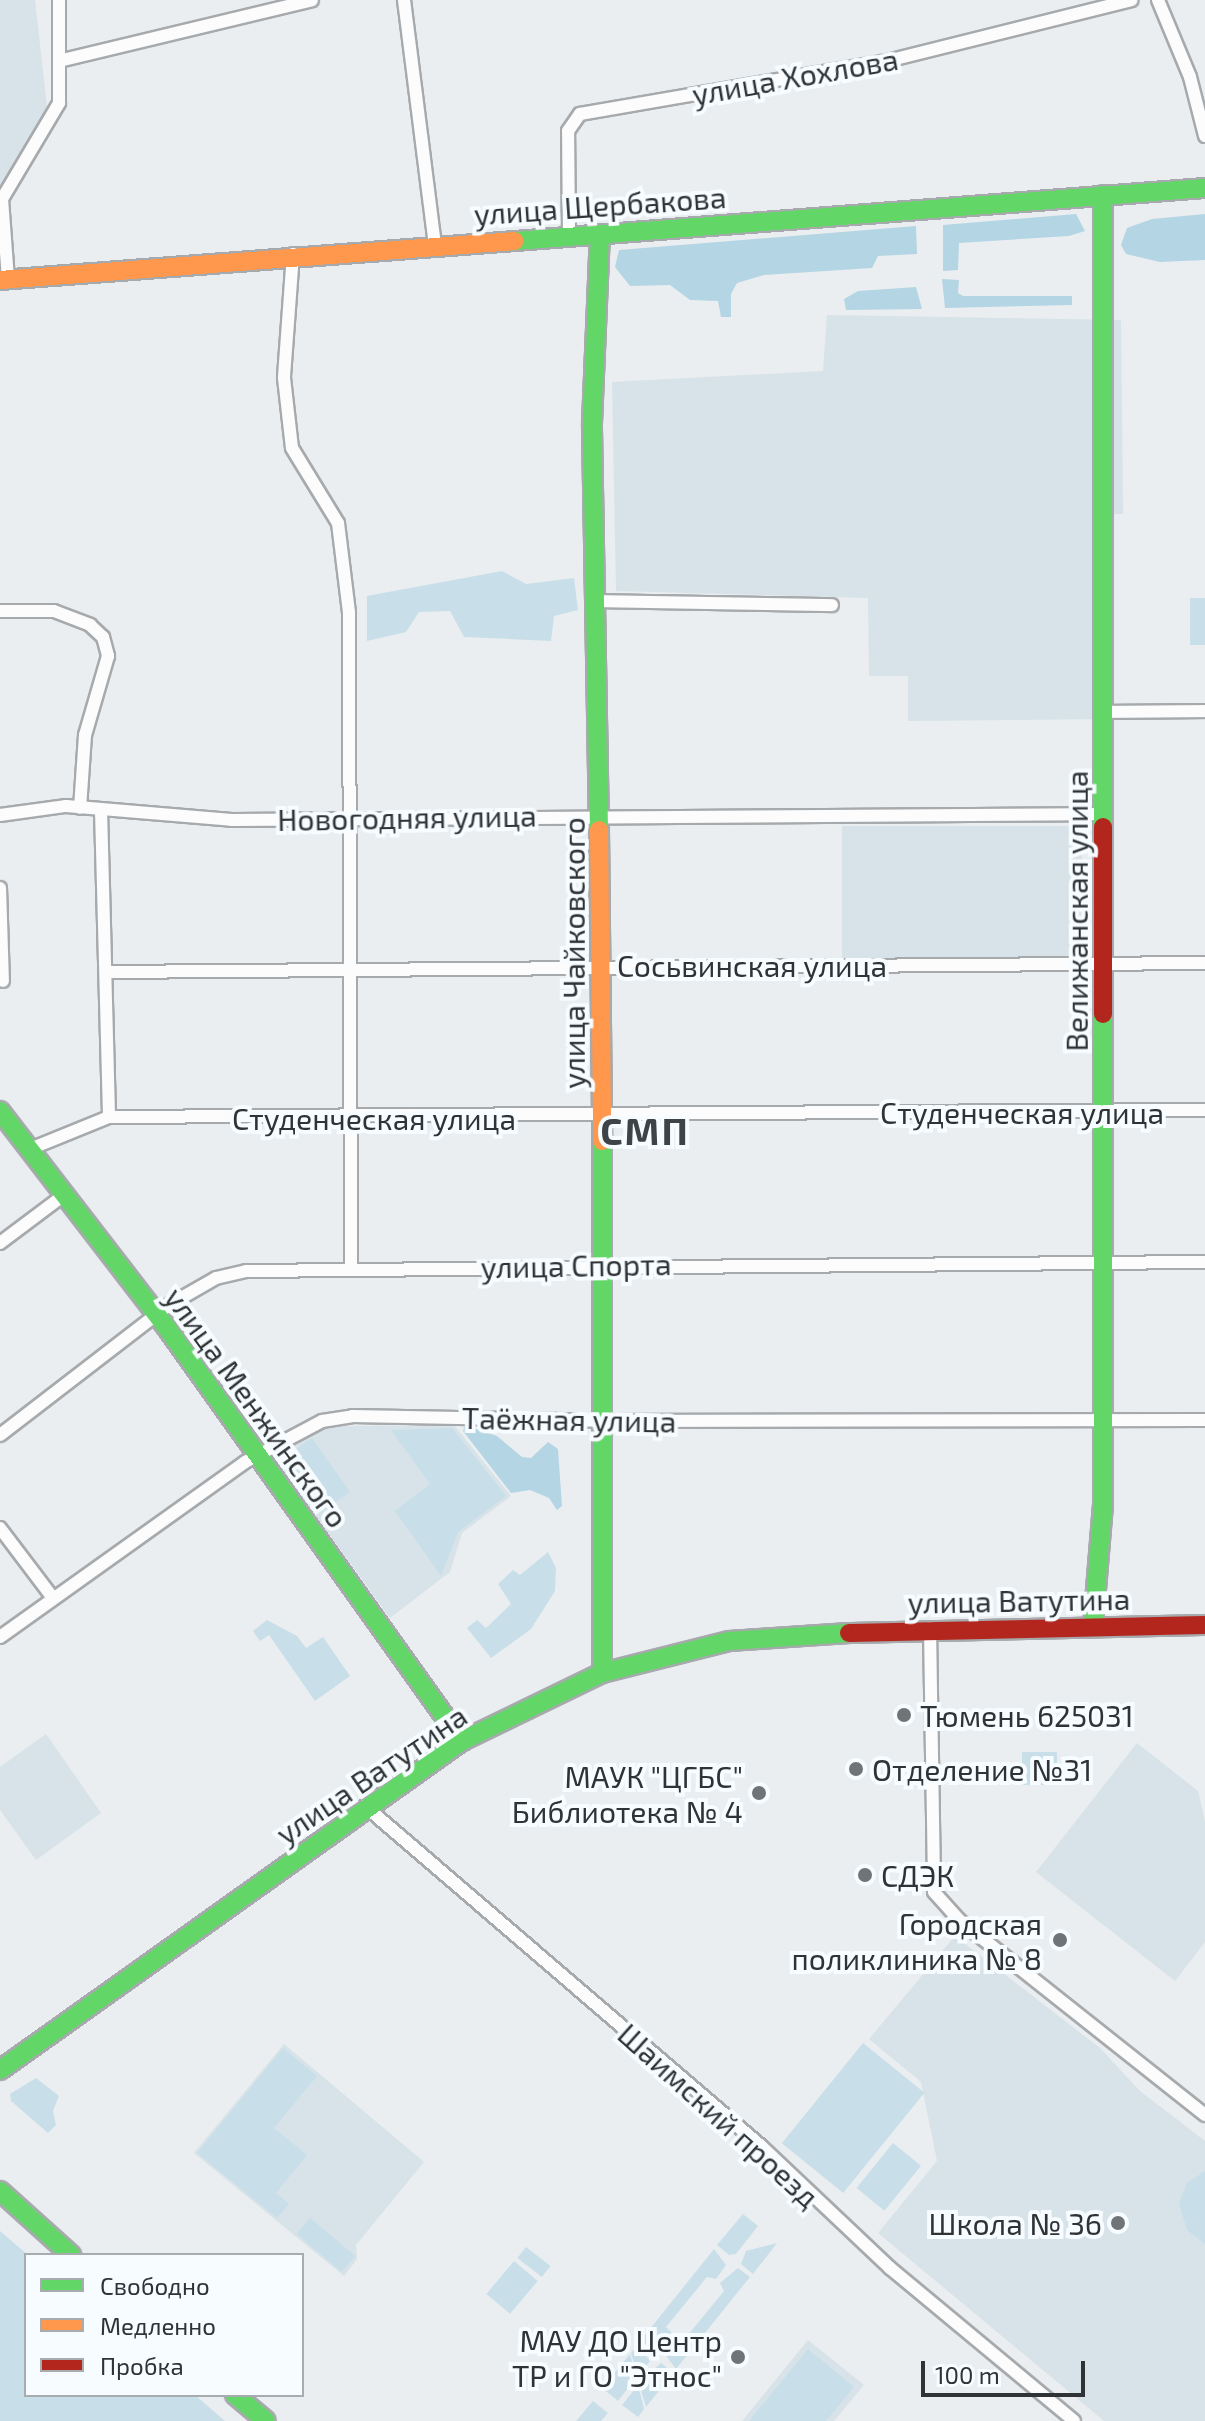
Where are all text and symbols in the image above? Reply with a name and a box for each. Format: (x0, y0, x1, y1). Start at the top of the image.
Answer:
street label: улица Хохлова (689, 40, 901, 112)
street label: улица Щербакова (473, 178, 727, 232)
street label: Велижанская улица (1058, 770, 1094, 1052)
street label: Новогодняя улица (277, 797, 537, 837)
street label: улица Чайковского (555, 817, 591, 1089)
street label: Сосьвинская улица (617, 947, 887, 983)
street label: Студенческая улица (880, 1094, 1164, 1130)
street label: Студенческая улица (232, 1100, 516, 1136)
district label: СМП (600, 1108, 690, 1154)
street label: улица Спорта (480, 1245, 672, 1285)
street label: улица Менжинского (158, 1280, 356, 1534)
street label: Таёжная улица (461, 1399, 677, 1439)
street label: улица Ватутина (907, 1580, 1131, 1620)
street label: улица Ватутина (269, 1697, 473, 1851)
place label: Тюмень 625031 (920, 1697, 1134, 1733)
marker: Тюмень 625031 (895, 1706, 913, 1724)
place label: Отделение №31 (872, 1751, 1092, 1787)
place label: МАУК "ЦГБС" Библиотека № 4 (512, 1758, 743, 1828)
marker: Отделение №31 (847, 1760, 865, 1778)
marker: МАУК "ЦГБС" Библиотека № 4 (750, 1784, 768, 1802)
place label: СДЭК (881, 1857, 954, 1893)
marker: СДЭК (856, 1866, 874, 1884)
place label: Городская поликлиника № 8 (792, 1905, 1042, 1976)
marker: Городская поликлиника № 8 (1049, 1929, 1071, 1951)
street label: Шаимский проезд (611, 2015, 827, 2215)
place label: Школа № 36 (929, 2205, 1102, 2241)
marker: Школа № 36 (1109, 2214, 1127, 2232)
legend (24, 2253, 304, 2397)
text: Свободно (100, 2271, 210, 2300)
text: Медленно (100, 2311, 216, 2340)
place label: МАУ ДО Центр ТР и ГО "Этнос" (512, 2322, 722, 2392)
scale bar (925, 2345, 1089, 2395)
marker: МАУ ДО Центр ТР и ГО "Этнос" (729, 2348, 747, 2366)
text: Пробка (100, 2351, 184, 2380)
text: 100 m (935, 2360, 1000, 2389)

